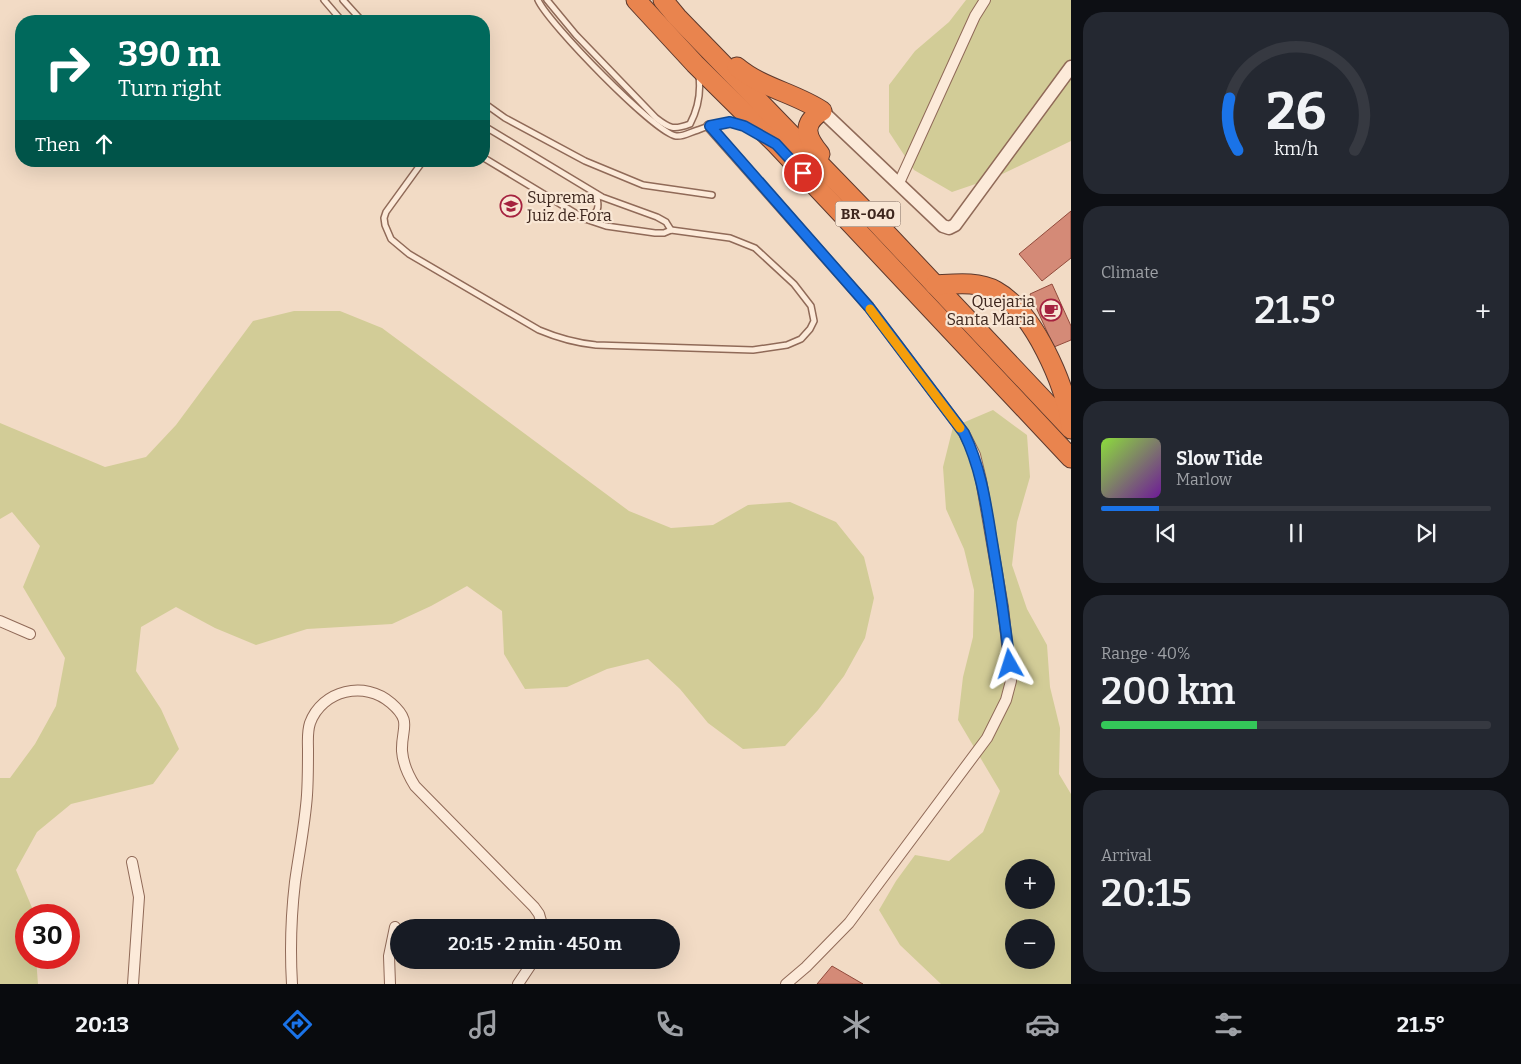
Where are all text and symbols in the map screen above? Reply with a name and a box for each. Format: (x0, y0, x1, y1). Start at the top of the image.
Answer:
text: 390 m (118, 33, 221, 75)
icon: right (35, 35, 100, 100)
text: Turn right (118, 75, 221, 102)
text: 26 (1266, 80, 1326, 143)
icon: ahead (90, 130, 118, 158)
text: Then (35, 133, 80, 156)
text: km/h (1274, 138, 1318, 160)
pin (782, 152, 824, 194)
icon: arrive (789, 159, 817, 187)
place label: Suprema Juiz de Fora (526, 188, 612, 225)
school or university icon: Suprema Juiz de Fora (499, 194, 523, 218)
road number: BR-040 (836, 202, 900, 226)
text: Climate (1101, 263, 1159, 282)
text: 21.5° (1254, 287, 1337, 333)
place label: Quejaria Santa Maria (946, 292, 1035, 329)
text: − (1101, 295, 1116, 328)
text: + (1475, 295, 1491, 328)
cafe icon: Quejaria Santa Maria (1039, 298, 1063, 322)
text: Slow Tide (1176, 447, 1263, 470)
text: Marlow (1176, 470, 1232, 489)
icon: previous (1152, 519, 1180, 547)
icon: pause (1282, 519, 1310, 547)
icon: next (1412, 519, 1440, 547)
position arrow (983, 637, 1035, 689)
text: Range · 40% (1101, 644, 1191, 663)
text: 200 km (1101, 668, 1236, 714)
text: Arrival (1101, 846, 1152, 865)
map controls (1005, 859, 1055, 969)
button: + (1005, 859, 1055, 909)
text: 20:15 (1101, 870, 1192, 916)
speed limit sign: 30 (15, 904, 80, 969)
button: − (1005, 919, 1055, 969)
text: 20:15 · 2 min · 450 m (448, 932, 622, 955)
icon: directions (280, 1007, 315, 1042)
icon: music (466, 1007, 501, 1042)
icon: phone (652, 1007, 687, 1042)
icon: climate (839, 1007, 874, 1042)
icon: car (1025, 1007, 1060, 1042)
icon: filters (1211, 1007, 1246, 1042)
text: 20:13 (76, 1011, 129, 1038)
text: 21.5° (1397, 1011, 1445, 1038)

